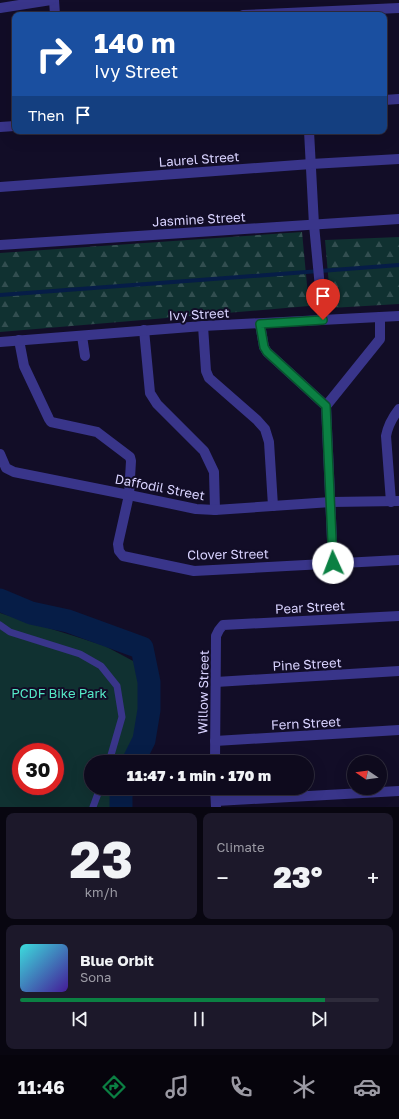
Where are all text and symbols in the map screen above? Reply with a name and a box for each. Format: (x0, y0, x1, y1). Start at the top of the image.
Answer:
text: 140 m (94, 26, 176, 59)
icon: right (28, 28, 80, 80)
text: Ivy Street (94, 60, 178, 82)
icon: arrive (72, 104, 94, 126)
text: Then (28, 106, 64, 124)
street label: Laurel Street (158, 148, 240, 170)
street label: Jasmine Street (152, 209, 246, 229)
pin (306, 279, 340, 320)
icon: arrive (312, 285, 334, 307)
street label: Ivy Street (168, 304, 230, 324)
street label: Daffodil Street (114, 470, 206, 504)
position arrow (312, 542, 354, 584)
street label: Clover Street (187, 545, 269, 563)
street label: Pear Street (275, 597, 345, 617)
street label: Willow Street (194, 650, 212, 734)
street label: Pine Street (272, 654, 342, 674)
park label: PCDF Bike Park (11, 685, 107, 701)
street label: Fern Street (271, 713, 341, 733)
speed limit sign: 30 (12, 743, 64, 795)
north arrow (347, 755, 387, 795)
map controls (347, 755, 387, 795)
text: 11:47 · 1 min · 170 m (127, 766, 271, 784)
text: 23 (70, 827, 133, 889)
text: Climate (217, 839, 264, 855)
text: 23° (273, 859, 322, 895)
text: − (217, 864, 229, 891)
text: + (367, 864, 379, 891)
text: km/h (85, 884, 118, 900)
text: Blue Orbit (80, 951, 154, 969)
text: Sona (80, 969, 111, 985)
icon: previous (69, 1008, 91, 1030)
icon: pause (188, 1008, 210, 1030)
icon: next (308, 1008, 330, 1030)
icon: directions (100, 1073, 128, 1101)
icon: music (163, 1073, 191, 1101)
icon: phone (227, 1073, 255, 1101)
icon: climate (290, 1073, 318, 1101)
icon: car (353, 1073, 381, 1101)
text: 11:46 (18, 1076, 65, 1098)

